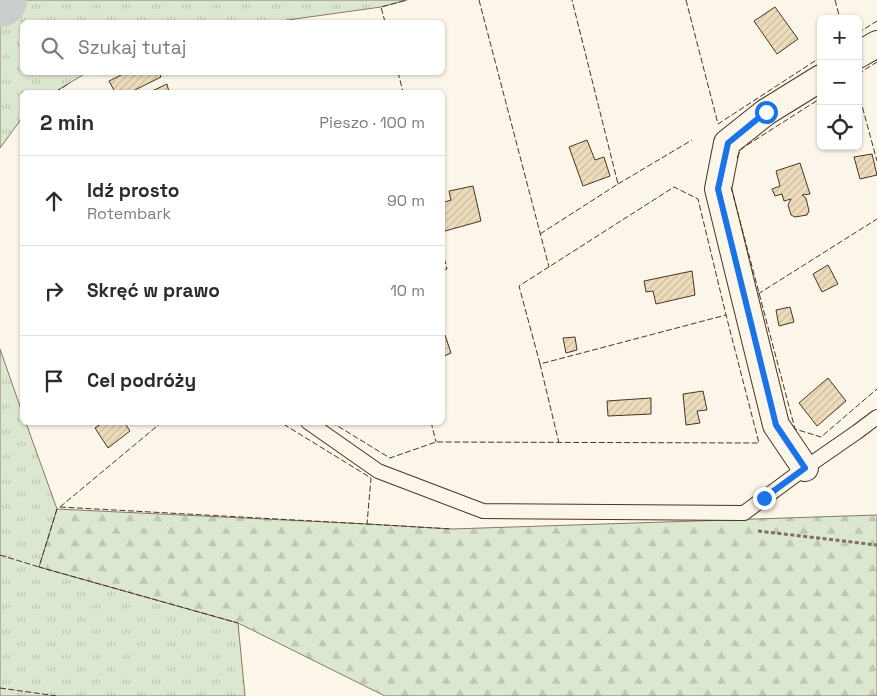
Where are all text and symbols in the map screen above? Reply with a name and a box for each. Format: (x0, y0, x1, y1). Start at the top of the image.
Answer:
map controls (817, 15, 862, 150)
button: + (817, 15, 862, 60)
search box (20, 20, 445, 75)
icon: search (38, 34, 66, 62)
text: Szukaj tutaj (78, 35, 186, 60)
button: − (817, 60, 862, 105)
route start (755, 101, 778, 124)
button: locate (817, 105, 862, 150)
text: 2 min (40, 109, 94, 136)
text: Pieszo · 100 m (319, 112, 425, 133)
text: Idź prosto (87, 178, 179, 203)
icon: ahead (40, 187, 68, 215)
text: 90 m (387, 190, 425, 211)
text: Rotembark (87, 203, 171, 224)
icon: right (40, 277, 68, 305)
text: Skręć w prawo (87, 278, 220, 303)
text: 10 m (390, 280, 425, 301)
icon: arrive (40, 367, 68, 395)
text: Cel podróży (87, 368, 196, 393)
route end (753, 487, 776, 510)

